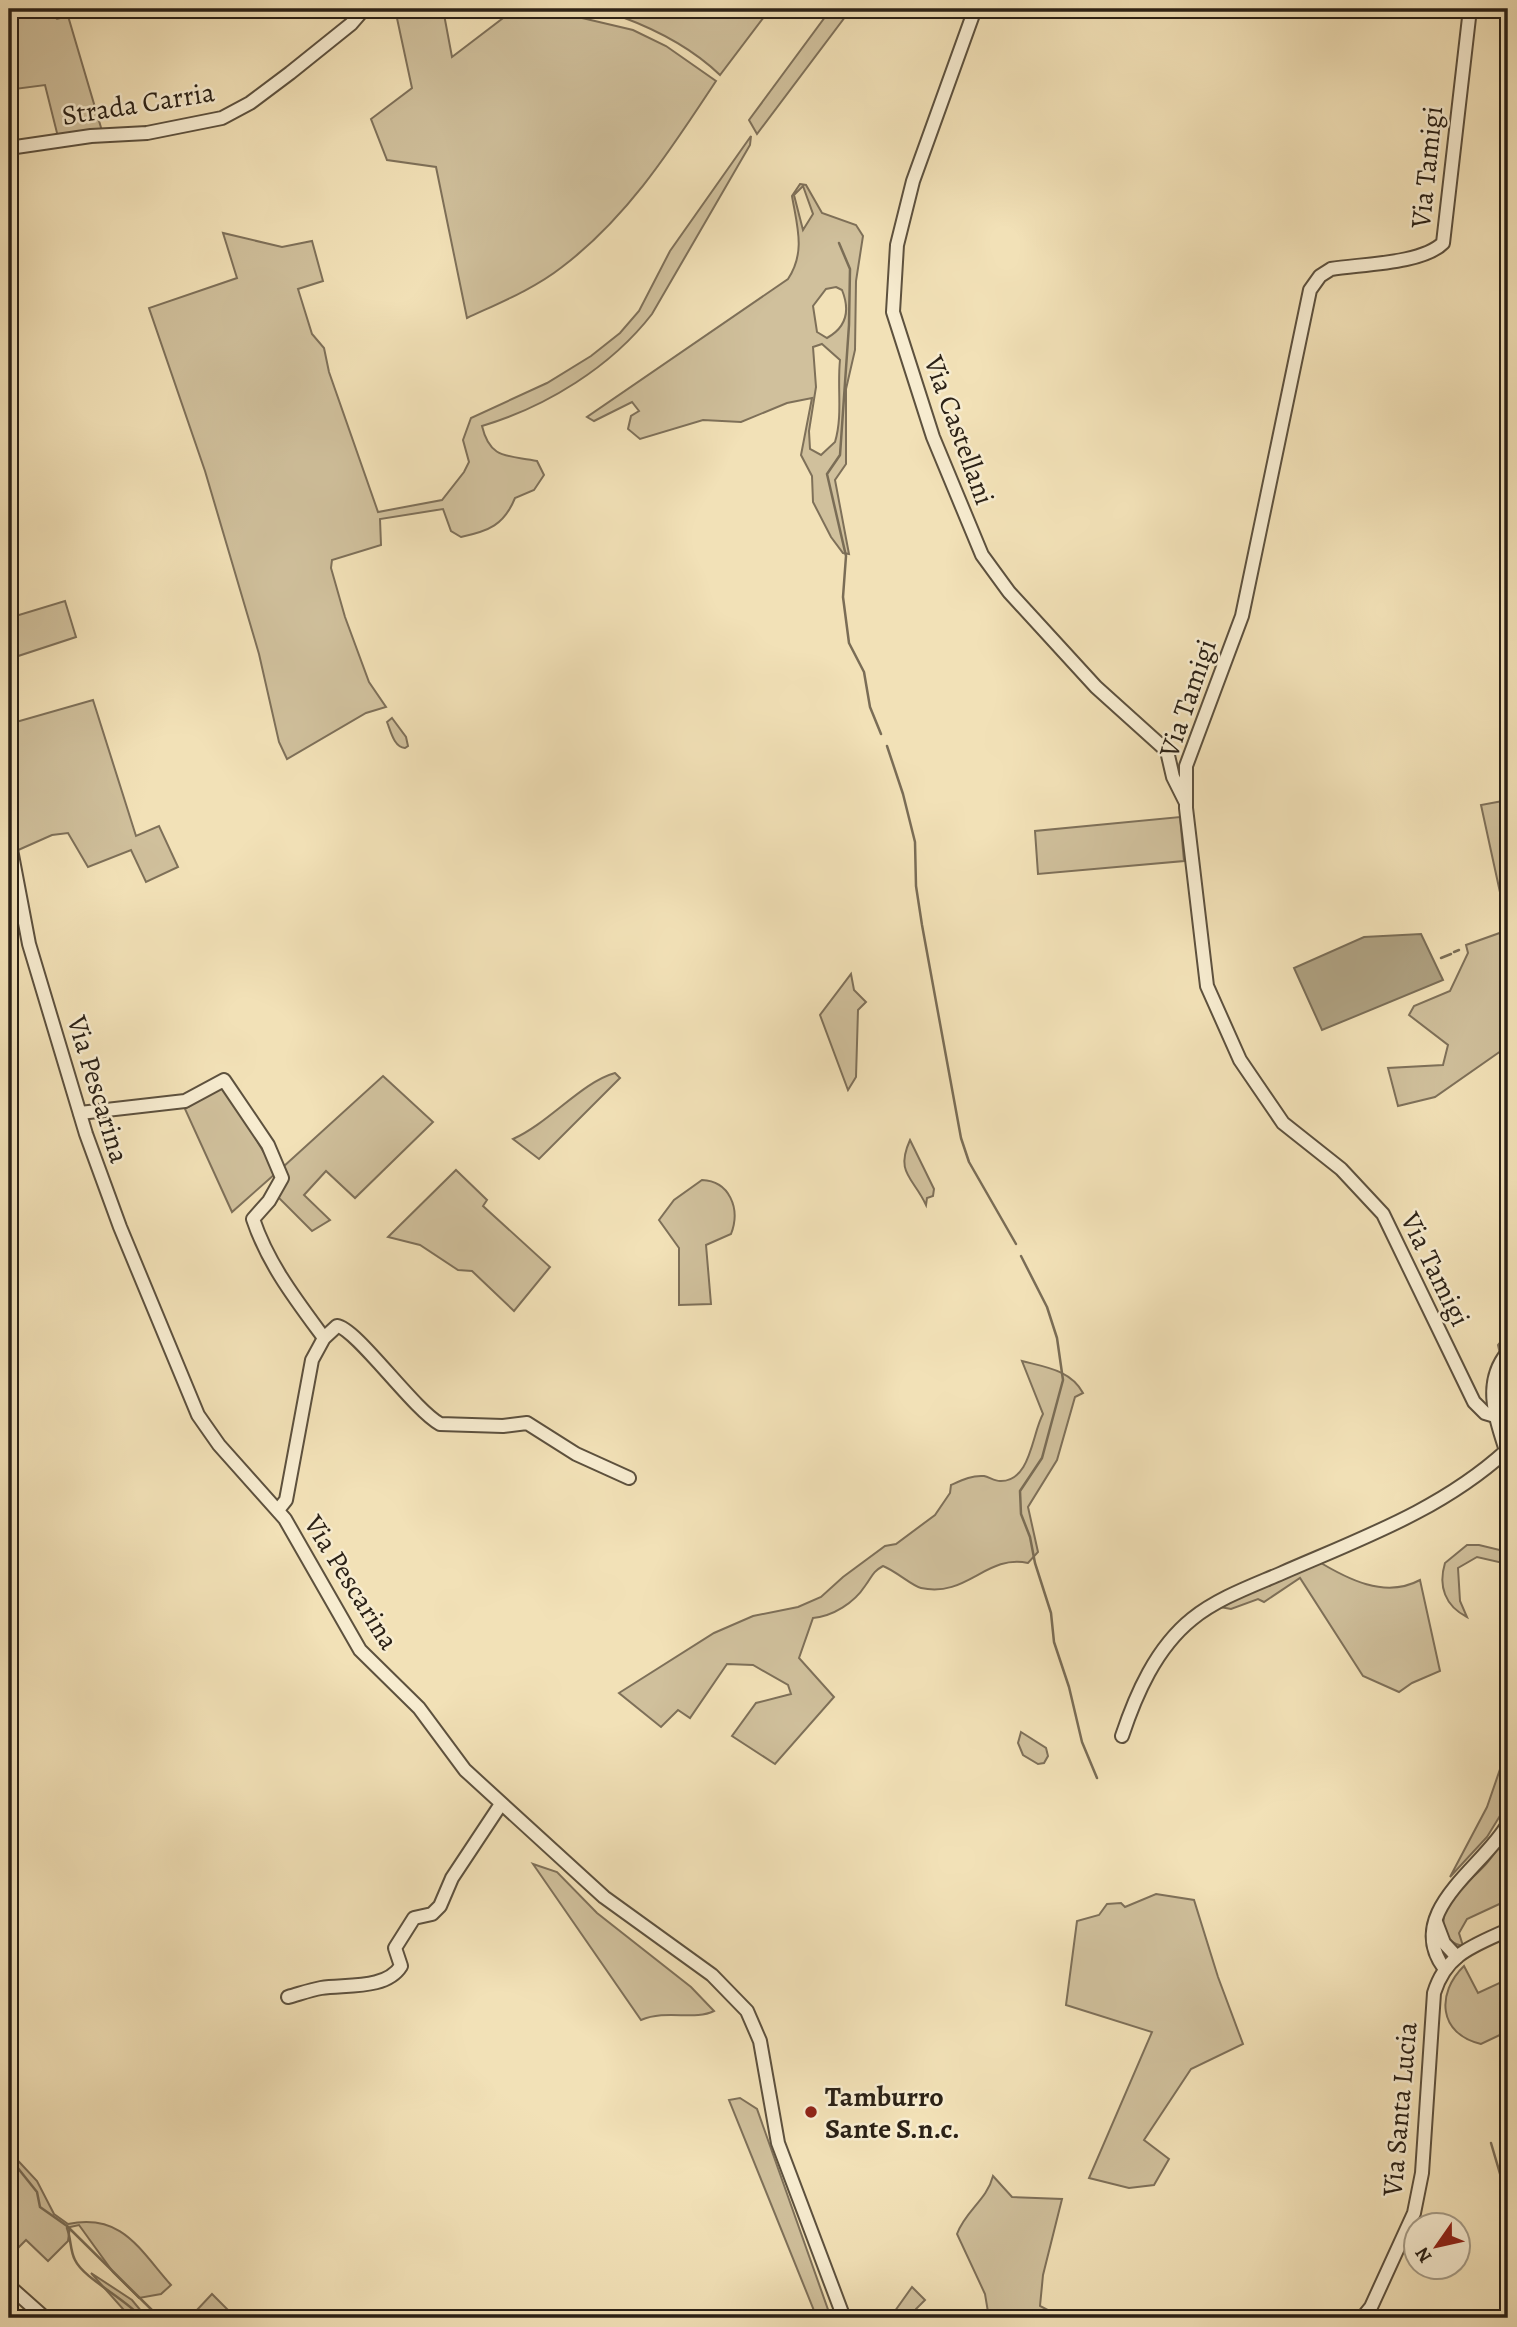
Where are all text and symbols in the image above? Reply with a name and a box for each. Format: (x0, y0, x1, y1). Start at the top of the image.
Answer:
street label: Strada Carria (59, 73, 217, 135)
street label: Via Tamigi (1402, 104, 1452, 231)
street label: Via Castellani (914, 350, 1004, 510)
street label: Via Tamigi (1150, 634, 1226, 763)
street label: Via Pescarina (57, 1010, 138, 1168)
street label: Via Tamigi (1391, 1205, 1479, 1333)
street label: Via Pescarina (294, 1507, 408, 1657)
street label: Via Santa Lucia (1373, 2020, 1427, 2199)
place label: Tamburro Sante S.n.c. (825, 2078, 960, 2148)
marker: Tamburro Sante S.n.c. (803, 2104, 819, 2120)
north arrow (1402, 2212, 1472, 2282)
text: N (1409, 2242, 1438, 2268)

